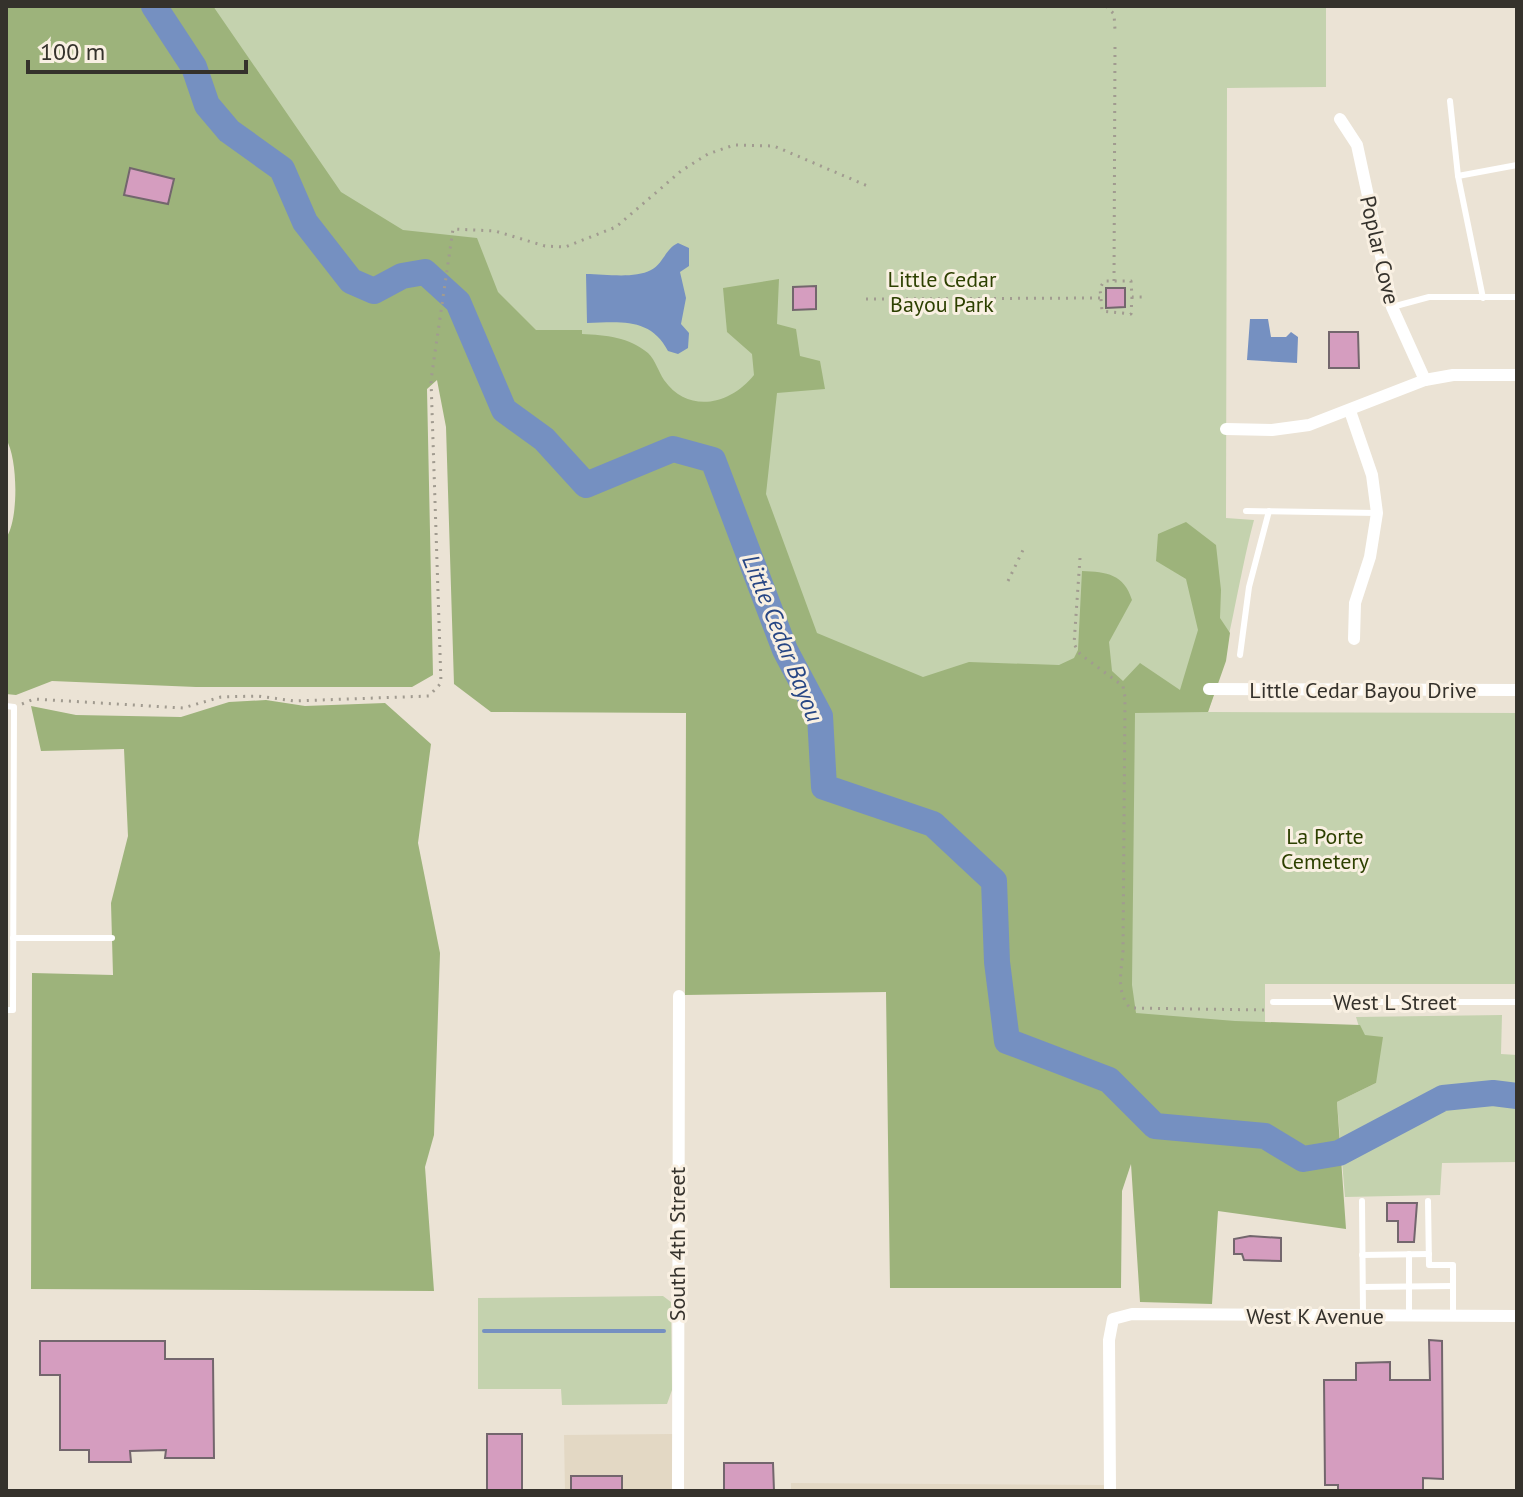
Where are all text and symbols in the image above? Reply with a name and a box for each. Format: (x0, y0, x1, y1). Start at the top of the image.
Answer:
scale bar (28, 24, 246, 74)
text: 100 m (40, 36, 105, 67)
street label: Poplar Cove (1354, 193, 1406, 307)
park label: Little Cedar Bayou Park (888, 265, 997, 318)
water label: Little Cedar Bayou (735, 550, 831, 726)
street label: Little Cedar Bayou Drive (1249, 676, 1477, 704)
park label: La Porte Cemetery (1281, 822, 1370, 875)
street label: West L Street (1333, 988, 1457, 1016)
street label: South 4th Street (663, 1166, 691, 1321)
street label: West K Avenue (1246, 1302, 1384, 1330)

